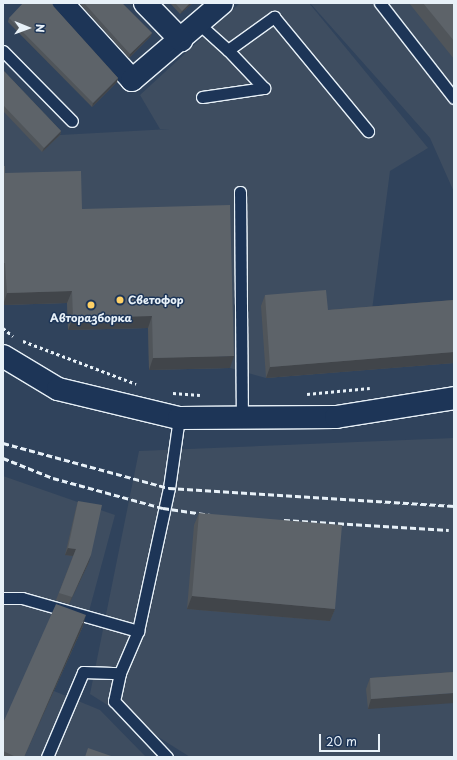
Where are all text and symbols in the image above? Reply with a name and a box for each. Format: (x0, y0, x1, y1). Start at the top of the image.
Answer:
north arrow (8, 8, 48, 48)
text: N (32, 24, 49, 33)
place label: Светофор (128, 293, 184, 307)
marker: Светофор (115, 295, 125, 305)
marker: Авторазборка (86, 300, 96, 310)
place label: Авторазборка (50, 311, 132, 325)
scale bar (321, 726, 382, 752)
text: 20 m (326, 732, 357, 750)

